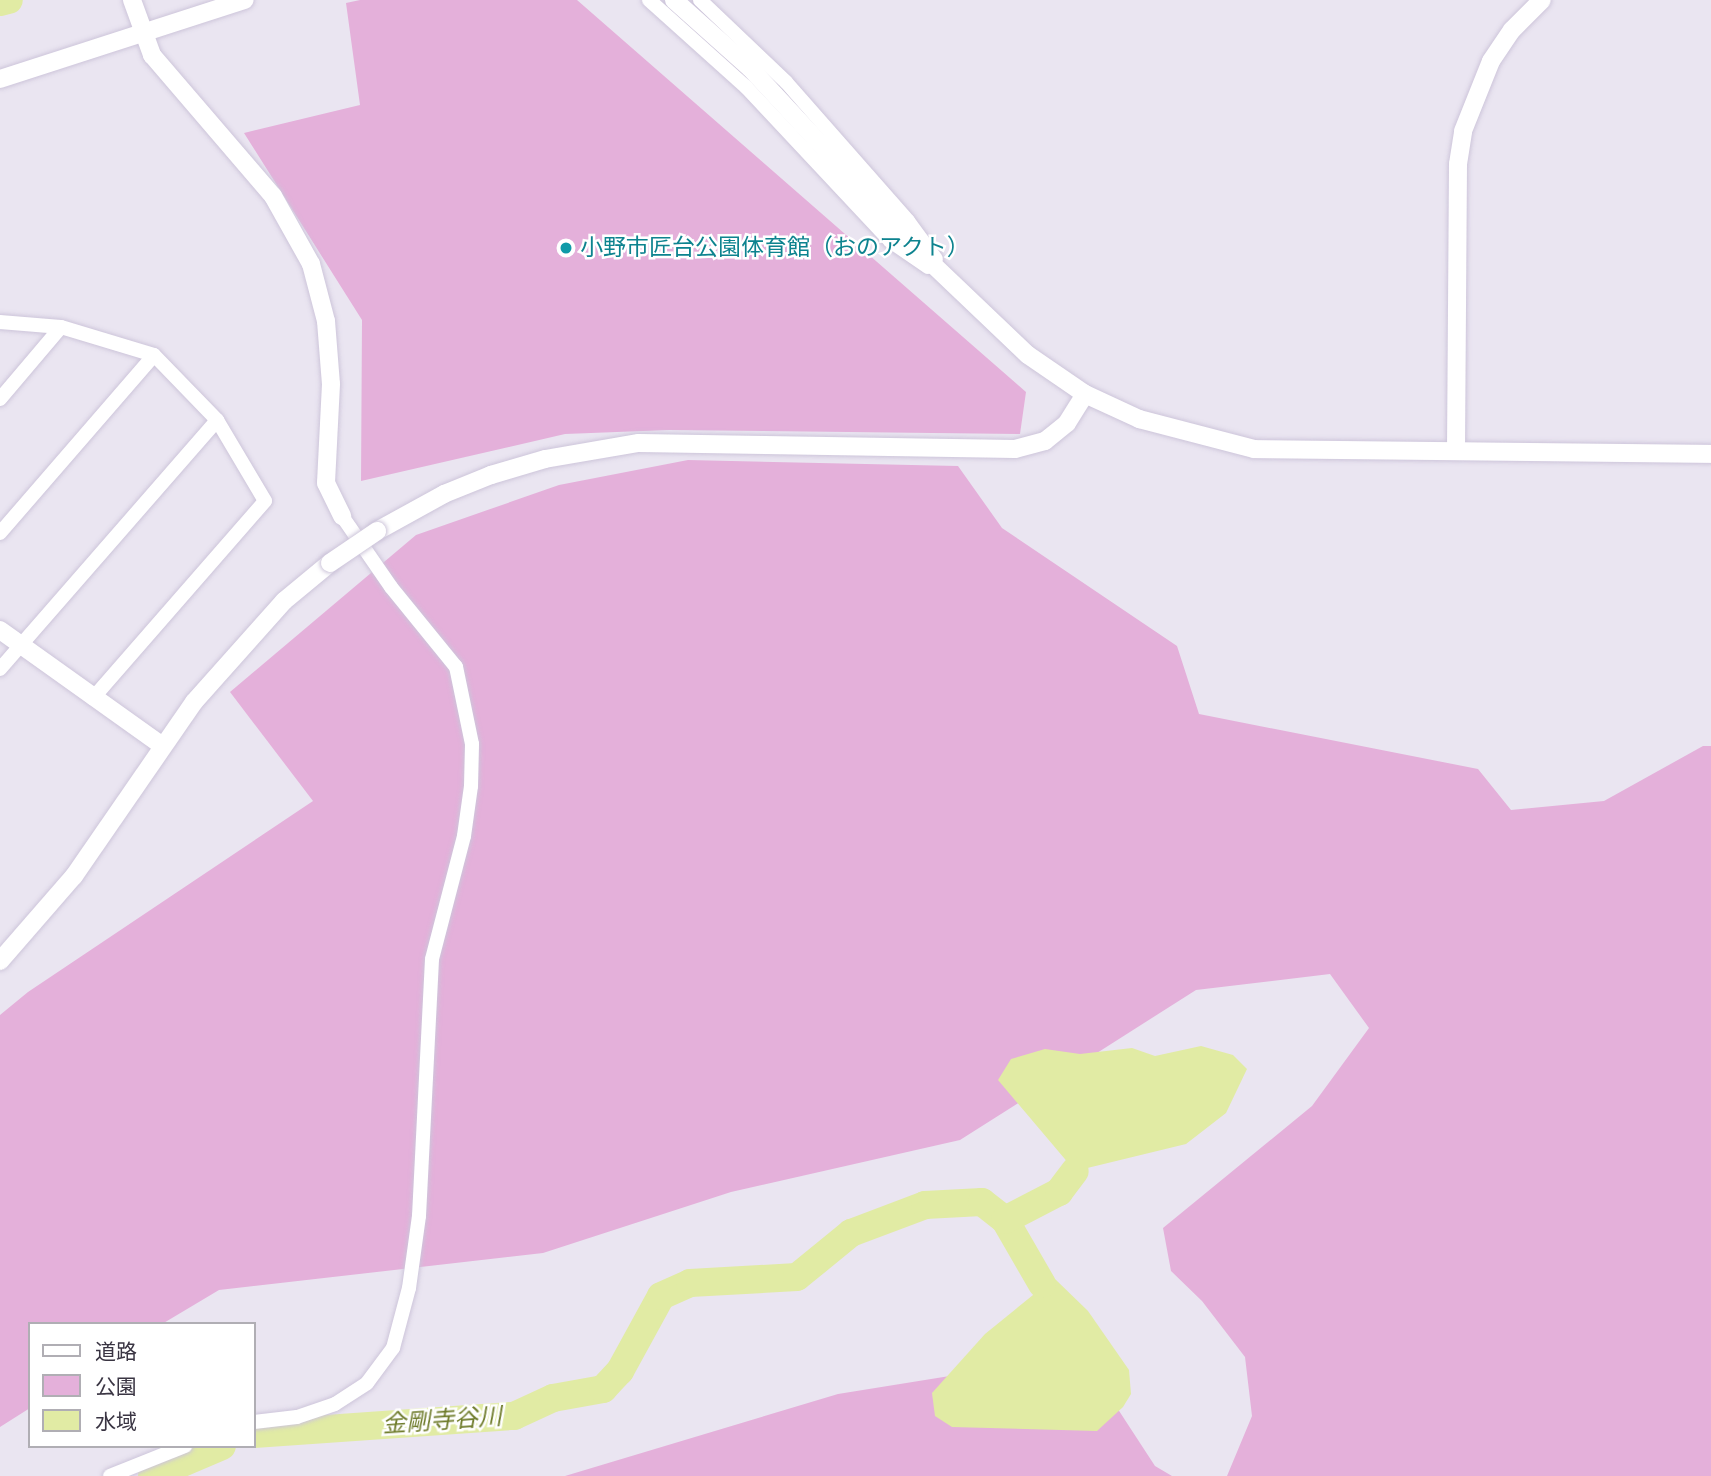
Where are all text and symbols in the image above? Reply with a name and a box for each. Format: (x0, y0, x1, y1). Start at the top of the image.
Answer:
place label: 小野市匠台公園体育館（おのアクト） (580, 234, 971, 262)
marker: 小野市匠台公園体育館（おのアクト） (558, 240, 574, 256)
legend (28, 1322, 256, 1448)
text: 道路 (95, 1337, 137, 1367)
text: 公園 (95, 1372, 137, 1402)
water label: 金剛寺谷川 (381, 1402, 503, 1440)
text: 水域 (95, 1407, 137, 1437)

